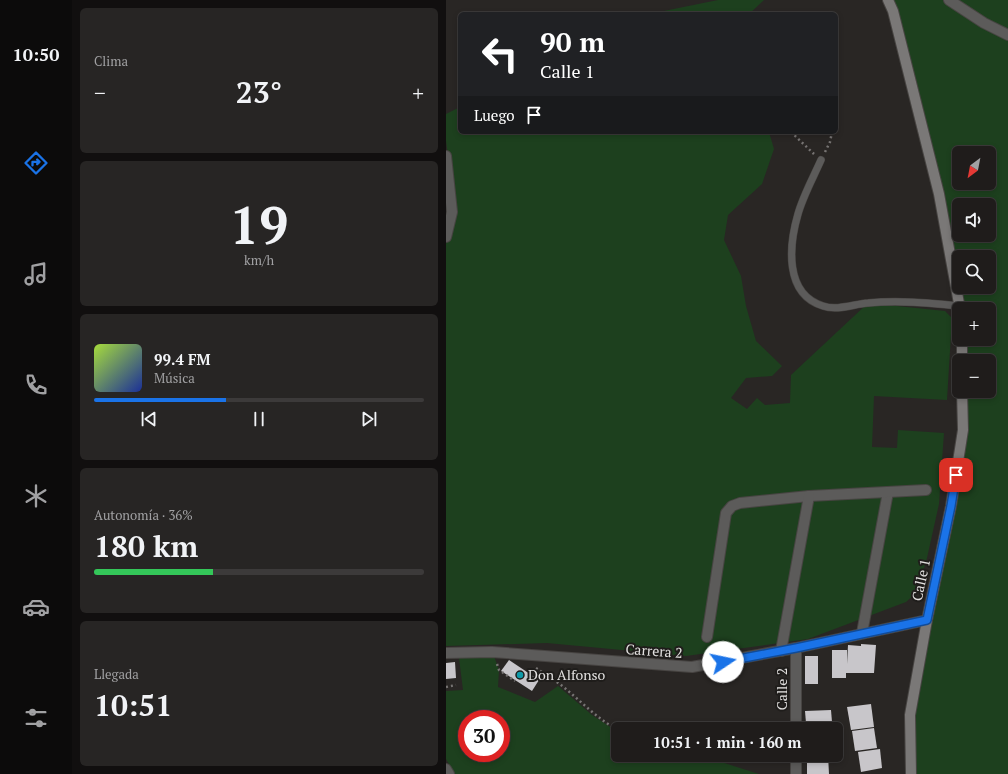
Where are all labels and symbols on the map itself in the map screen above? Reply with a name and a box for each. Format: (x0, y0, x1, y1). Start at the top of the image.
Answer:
north arrow (952, 146, 996, 190)
pin (939, 458, 973, 492)
street label: Calle 1 (907, 557, 934, 603)
street label: Carrera 2 (625, 639, 683, 662)
position arrow (702, 641, 744, 683)
place label: Don Alfonso (528, 665, 606, 684)
street label: Calle 2 (772, 668, 791, 710)
marker: Don Alfonso (515, 670, 525, 680)
speed limit sign: 30 (458, 710, 510, 762)

